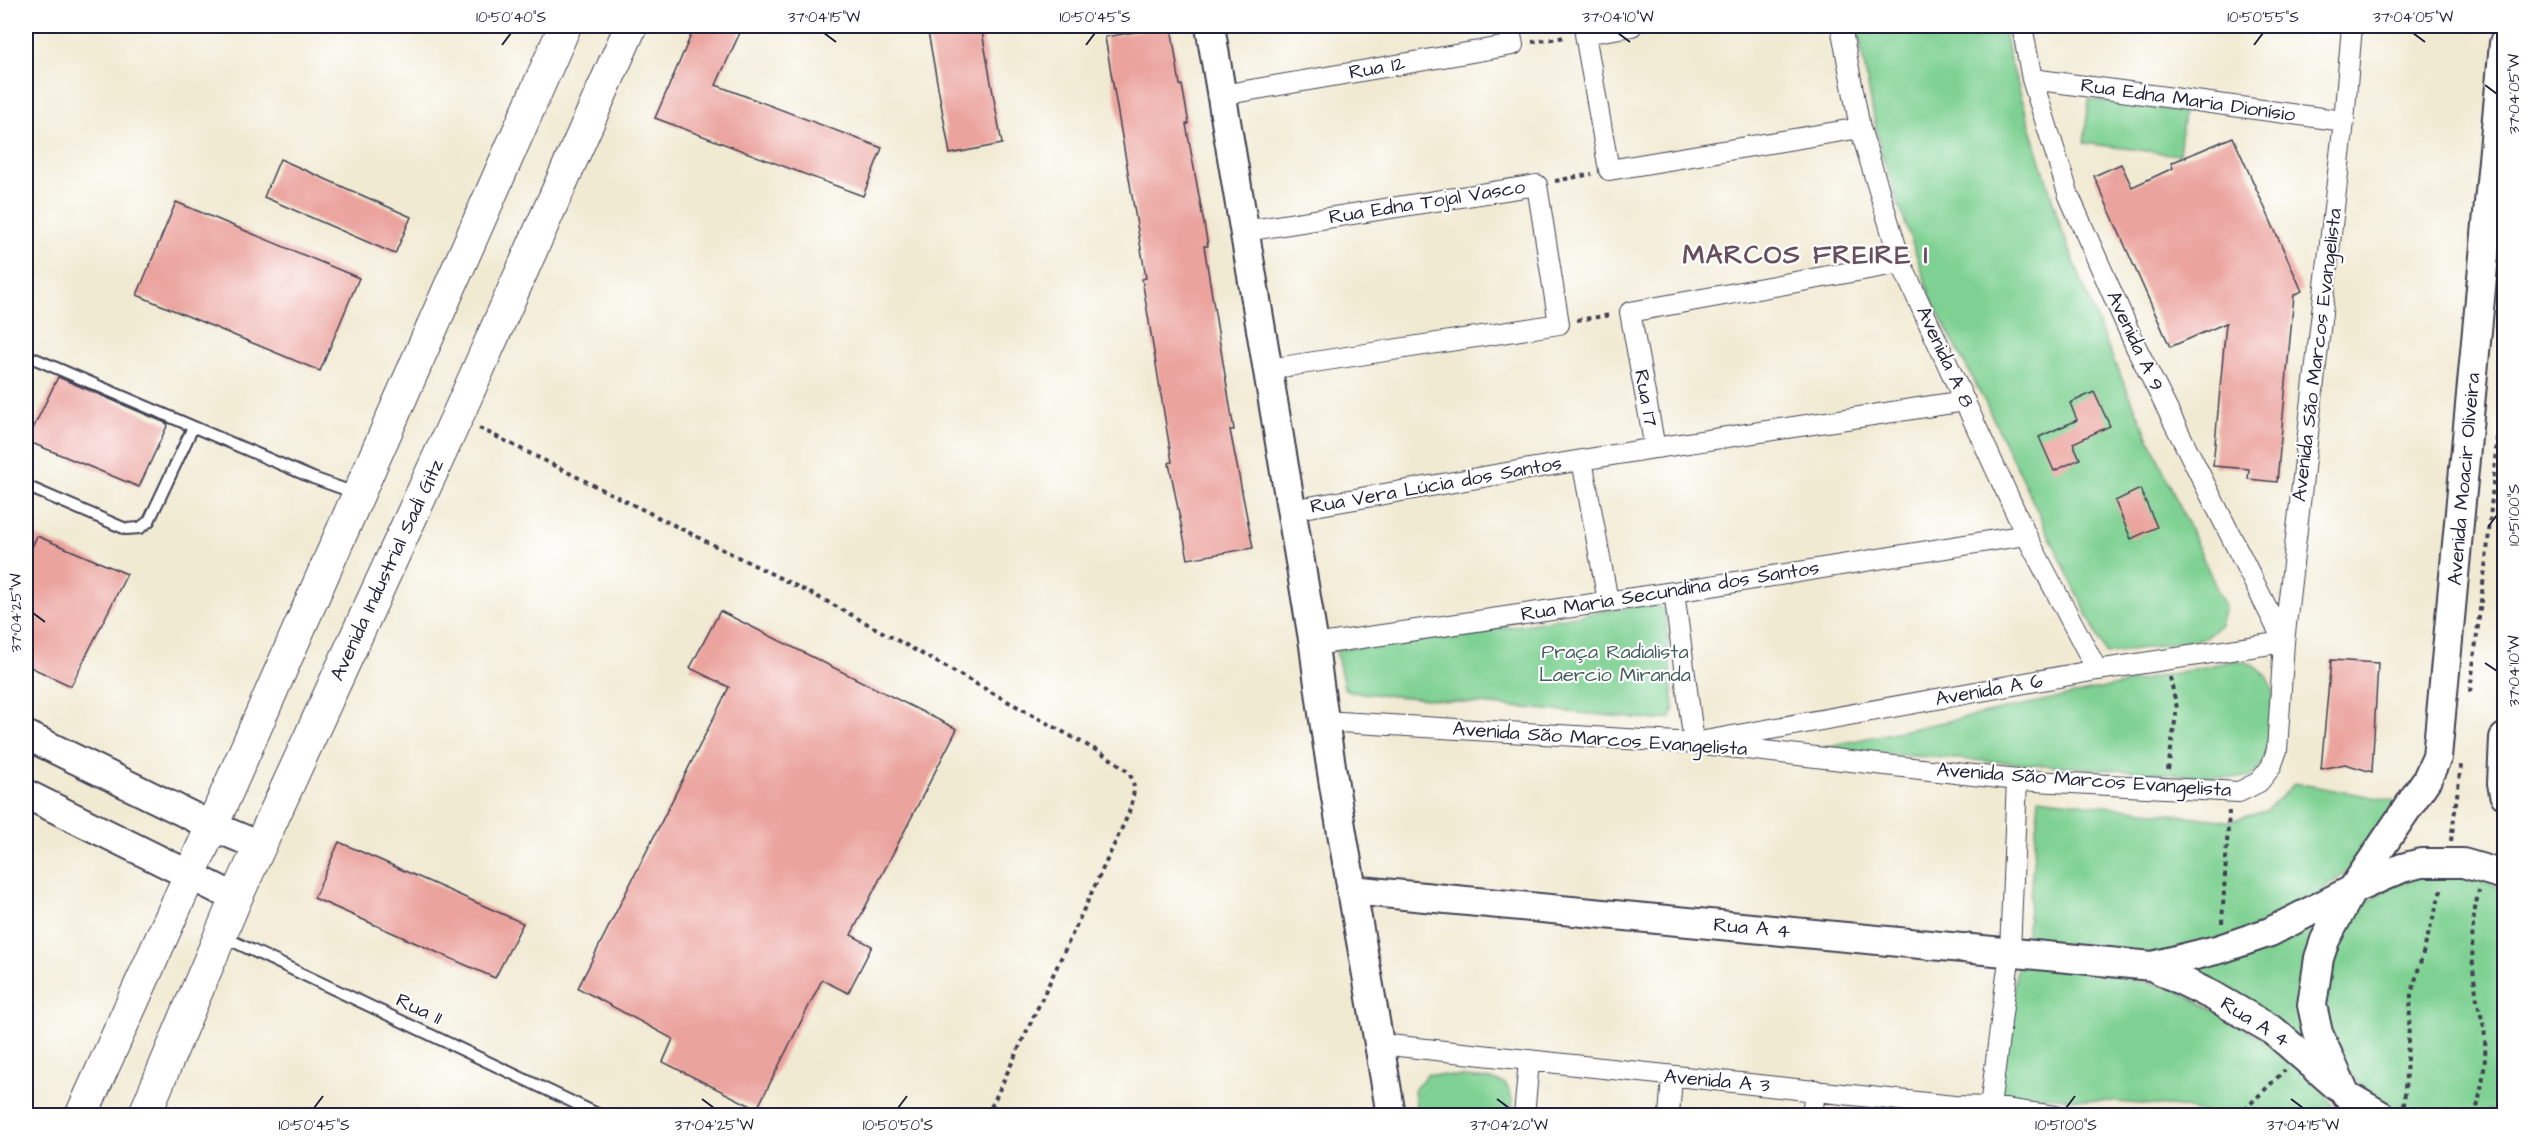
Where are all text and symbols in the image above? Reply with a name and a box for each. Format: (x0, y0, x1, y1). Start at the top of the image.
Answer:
text: 10°50'40"S (476, 7, 546, 28)
text: 37°04'15"W (788, 7, 860, 28)
text: 10°50'45"S (1059, 7, 1131, 28)
text: 37°04'10"W (1582, 7, 1654, 28)
text: 10°50'55"S (2227, 7, 2299, 28)
text: 37°04'05"W (2373, 7, 2453, 28)
street label: Rua 12 (1347, 49, 1408, 87)
text: 37°04'05"W (2504, 54, 2525, 134)
street label: Rua Edna Maria Dionísio (2079, 71, 2297, 129)
street label: Rua Edna Tojal Vasco (1327, 173, 1527, 231)
street label: Avenida São Marcos Evangelista (2285, 207, 2350, 503)
district label: MARCOS FREIRE I (1683, 237, 1929, 273)
street label: Avenida A 9 (2100, 286, 2170, 396)
street label: Avenida A 8 (1909, 302, 1981, 412)
street label: Rua 17 (1627, 367, 1665, 429)
street label: Avenida Moacir Oliveira (2441, 372, 2487, 586)
street label: Rua Vera Lúcia dos Santos (1308, 449, 1564, 521)
street label: Avenida Industrial Sadi Gitz (323, 455, 451, 685)
text: 10°51'00"S (2504, 484, 2525, 546)
street label: Rua Maria Secundina dos Santos (1519, 554, 1821, 628)
text: 37°04'25"W (6, 573, 27, 653)
text: 37°04'10"W (2504, 635, 2525, 707)
park label: Praça Radialista Laercio Miranda (1539, 638, 1691, 689)
street label: Avenida A 6 (1933, 667, 2045, 713)
street label: Avenida São Marcos Evangelista (1452, 715, 1748, 764)
street label: Avenida São Marcos Evangelista (1936, 756, 2232, 805)
street label: Rua A 4 (1712, 911, 1792, 945)
street label: Rua 11 (391, 986, 447, 1032)
street label: Rua A 4 (2215, 990, 2295, 1054)
street label: Avenida A 3 (1663, 1062, 1771, 1100)
text: 10°50'45"S (278, 1115, 350, 1136)
text: 37°04'25"W (674, 1115, 754, 1136)
text: 10°50'50"S (863, 1115, 934, 1136)
text: 37°04'20"W (1470, 1115, 1548, 1136)
text: 10°51'00"S (2035, 1115, 2097, 1136)
text: 37°04'15"W (2267, 1115, 2339, 1136)

